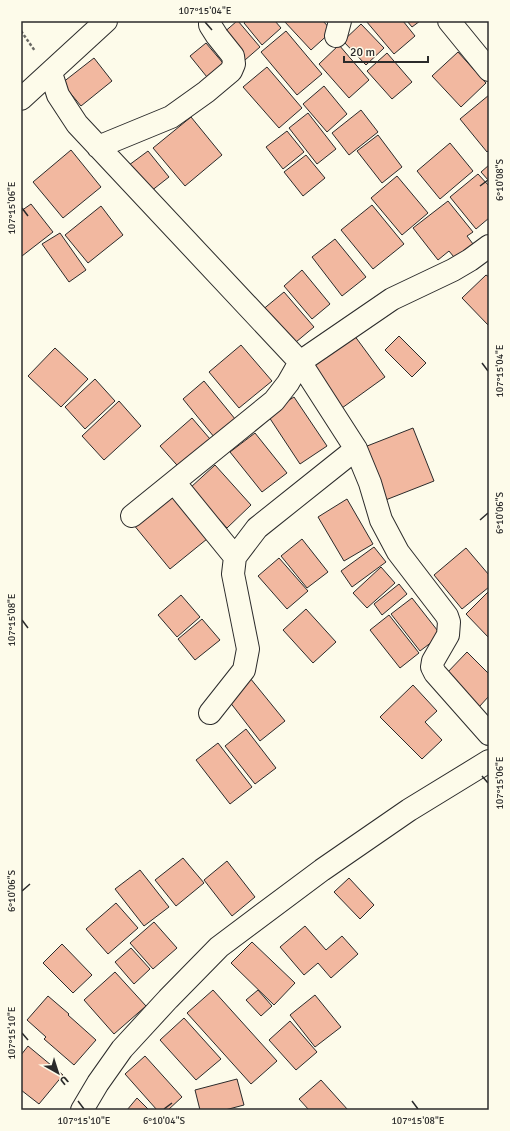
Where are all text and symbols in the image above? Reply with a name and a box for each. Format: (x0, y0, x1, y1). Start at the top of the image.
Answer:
text: 107°15'04"E (178, 5, 232, 17)
scale bar (344, 38, 428, 64)
text: 20 m (350, 45, 375, 60)
text: 6°10'08"S (494, 158, 506, 201)
text: 107°15'06"E (6, 181, 18, 235)
text: 107°15'04"E (494, 344, 506, 398)
text: 6°10'06"S (494, 491, 506, 534)
text: 107°15'08"E (6, 593, 18, 647)
text: 107°15'06"E (494, 756, 506, 810)
text: 6°10'06"S (6, 869, 18, 912)
text: 107°15'10"E (6, 1006, 18, 1060)
north arrow (38, 1053, 78, 1093)
text: U (57, 1073, 71, 1088)
text: 107°15'10"E (57, 1115, 111, 1127)
text: 6°10'04"S (143, 1115, 186, 1127)
text: 107°15'08"E (391, 1115, 445, 1127)

